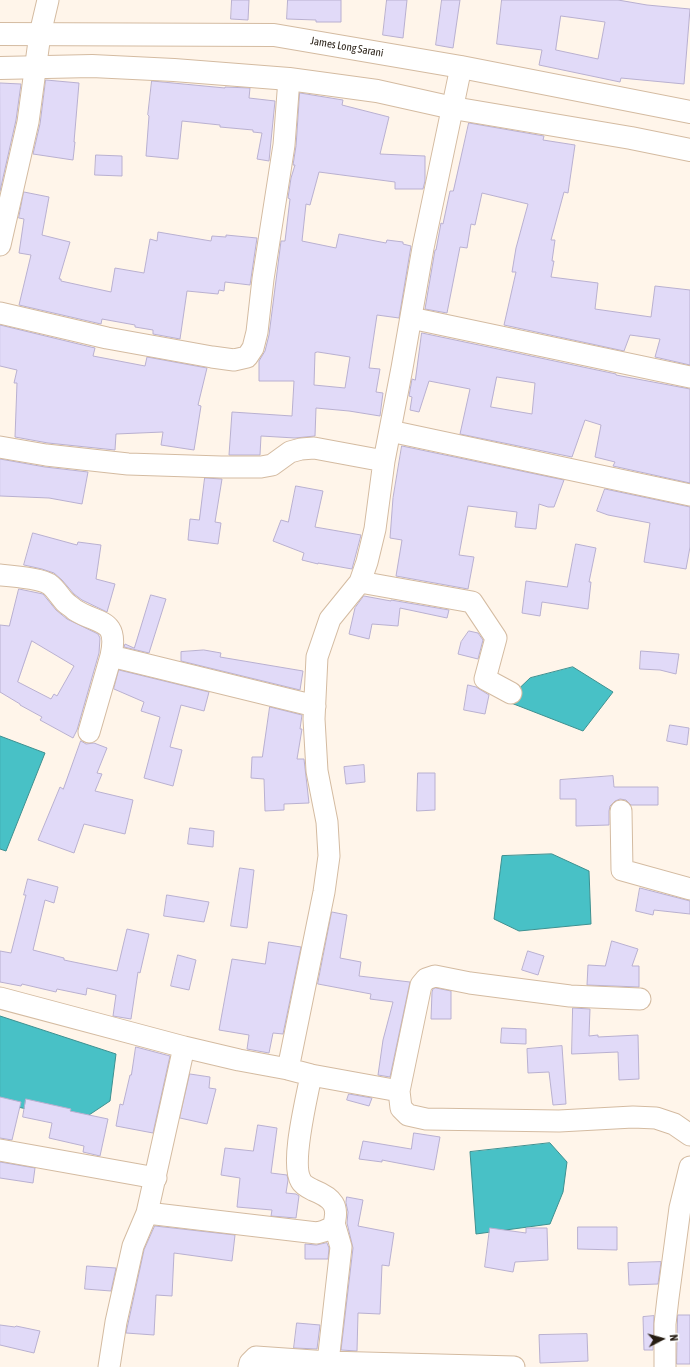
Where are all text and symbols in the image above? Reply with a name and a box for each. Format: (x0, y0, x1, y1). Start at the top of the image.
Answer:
street label: James Long Sarani (310, 34, 384, 60)
north arrow (642, 1319, 682, 1359)
text: N (668, 1334, 680, 1342)

